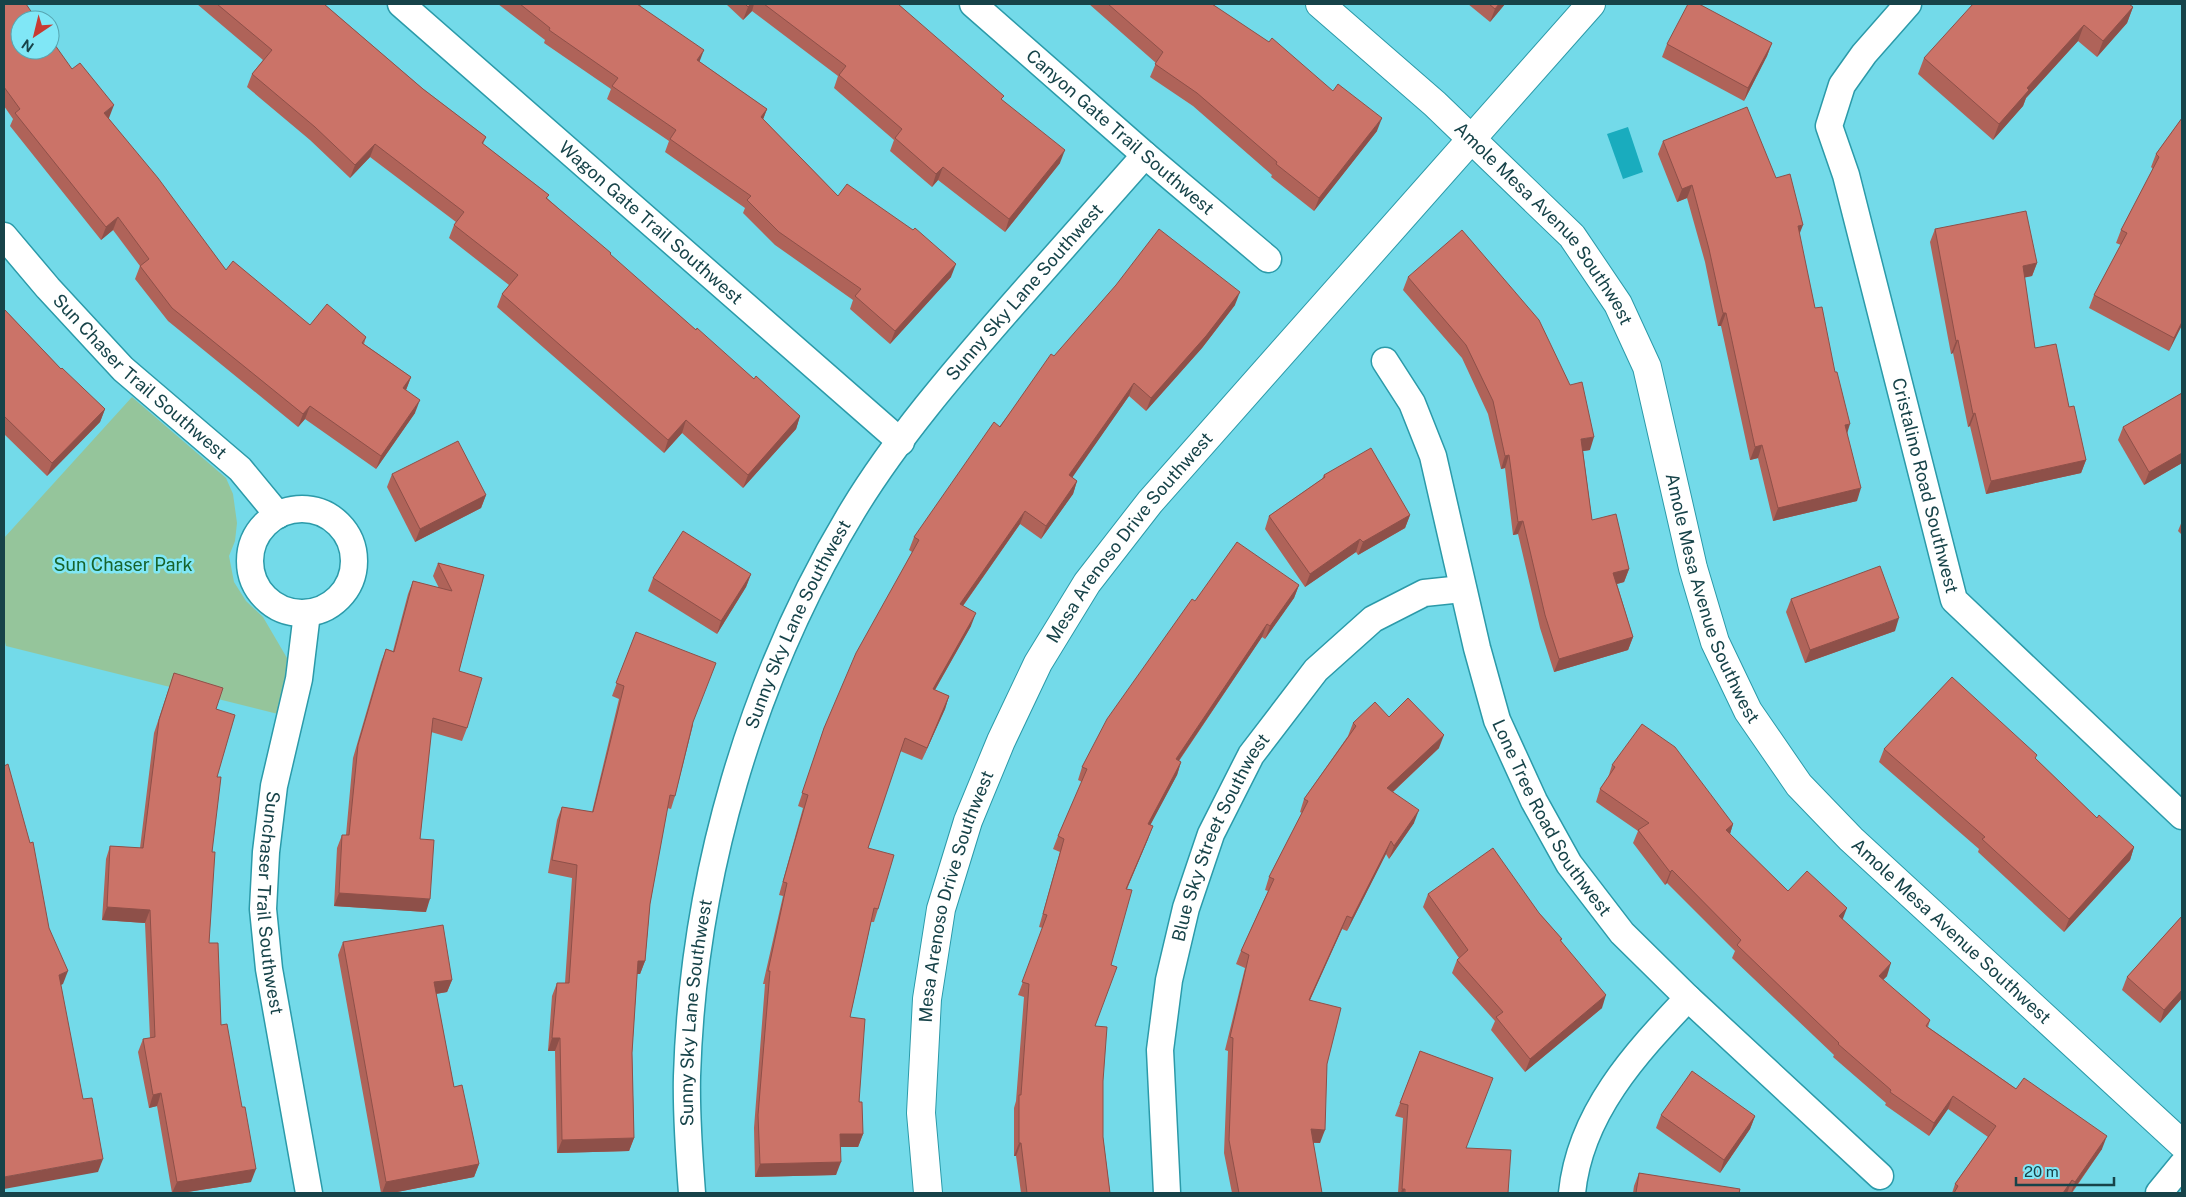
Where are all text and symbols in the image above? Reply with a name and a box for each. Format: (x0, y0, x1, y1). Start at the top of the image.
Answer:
north arrow (10, 10, 60, 60)
text: N (18, 36, 37, 55)
street label: Canyon Gate Trail Southwest (1022, 45, 1218, 219)
street label: Amole Mesa Avenue Southwest (1450, 118, 1637, 328)
street label: Wagon Gate Trail Southwest (555, 136, 747, 308)
street label: Sunny Sky Lane Southwest (941, 199, 1107, 385)
street label: Sun Chaser Trail Southwest (49, 289, 231, 463)
street label: Cristalino Road Southwest (1888, 376, 1963, 595)
street label: Mesa Arenoso Drive Southwest (1042, 428, 1217, 647)
street label: Amole Mesa Avenue Southwest (1662, 471, 1764, 727)
street label: Sunny Sky Lane Southwest (741, 516, 855, 732)
park label: Sun Chaser Park (53, 554, 193, 575)
street label: Lone Tree Road Southwest (1488, 716, 1616, 920)
street label: Blue Sky Street Southwest (1167, 729, 1274, 944)
street label: Mesa Arenoso Drive Southwest (915, 767, 998, 1023)
street label: Sunchaser Trail Southwest (253, 790, 288, 1016)
street label: Amole Mesa Avenue Southwest (1848, 834, 2055, 1028)
street label: Sunny Sky Lane Southwest (676, 897, 716, 1127)
scale bar (2016, 1154, 2114, 1186)
text: 20 m (2024, 1163, 2059, 1180)

